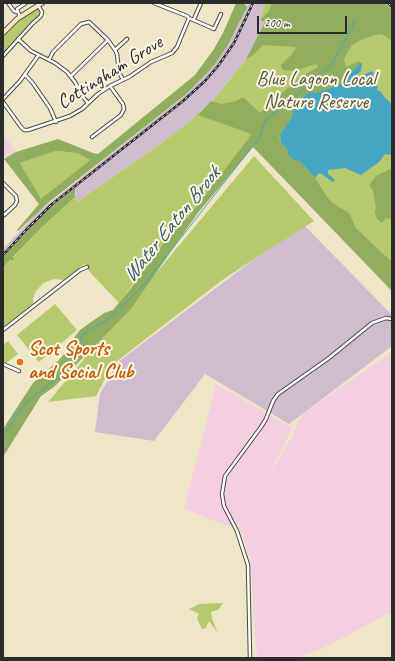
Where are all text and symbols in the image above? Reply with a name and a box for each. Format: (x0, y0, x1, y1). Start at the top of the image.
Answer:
scale bar (259, 8, 349, 34)
text: 200 m (264, 15, 290, 31)
street label: Cottingham Grove (53, 31, 167, 115)
park label: Blue Lagoon Local Nature Reserve (256, 68, 376, 115)
water label: Water Eaton Brook (118, 162, 226, 288)
place label: Scot Sports and Social Club (28, 338, 133, 385)
marker: Scot Sports and Social Club (15, 357, 25, 367)

